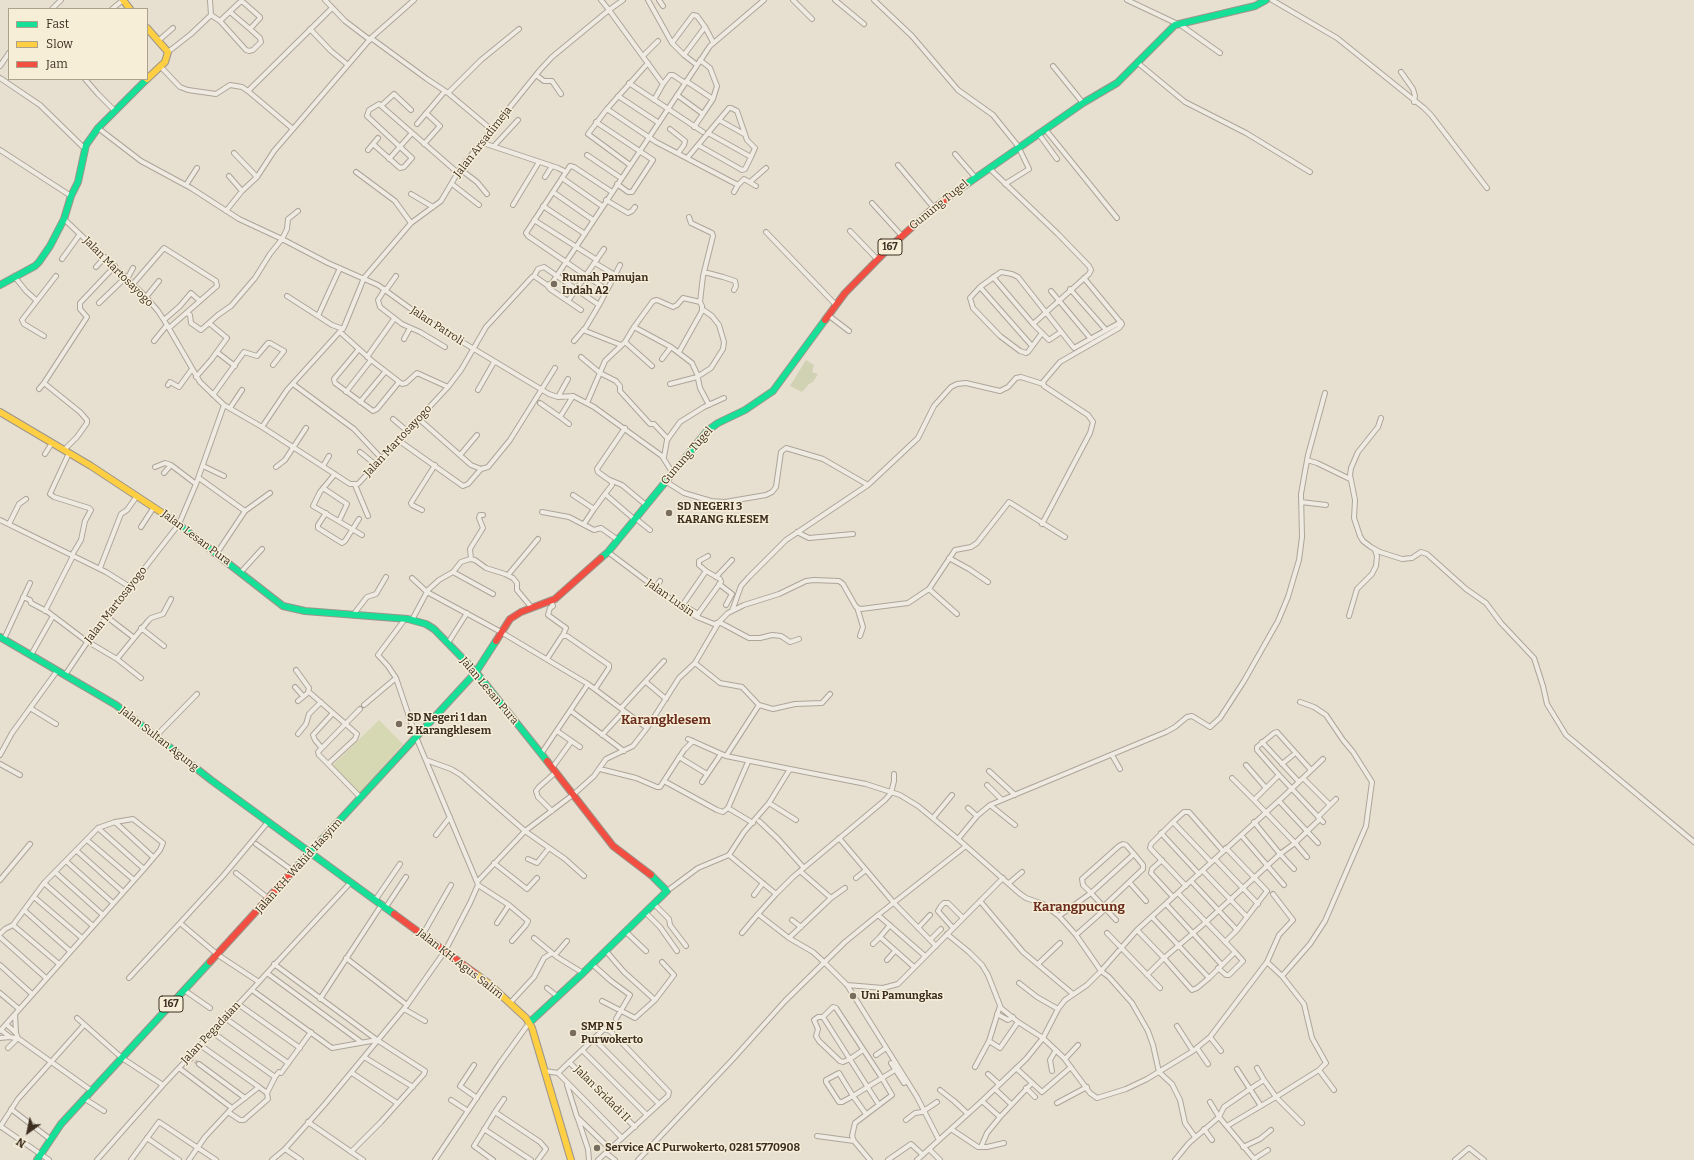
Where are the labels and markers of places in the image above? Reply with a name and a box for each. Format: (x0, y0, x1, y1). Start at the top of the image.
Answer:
place label: Rumah Pamujan Indah A2 (562, 271, 648, 297)
marker: Rumah Pamujan Indah A2 (549, 279, 559, 289)
place label: SD NEGERI 3 KARANG KLESEM (677, 500, 769, 526)
marker: SD NEGERI 3 KARANG KLESEM (664, 508, 674, 518)
place label: SD Negeri 1 dan 2 Karangklesem (407, 711, 491, 737)
marker: SD Negeri 1 dan 2 Karangklesem (394, 719, 404, 729)
place label: Uni Pamungkas (861, 989, 943, 1003)
marker: Uni Pamungkas (848, 991, 858, 1001)
place label: SMP N 5 Purwokerto (581, 1020, 643, 1046)
marker: SMP N 5 Purwokerto (568, 1028, 578, 1038)
place label: Service AC Purwokerto, 0281 5770908 (605, 1141, 800, 1155)
marker: Service AC Purwokerto, 0281 5770908 (592, 1143, 602, 1153)

